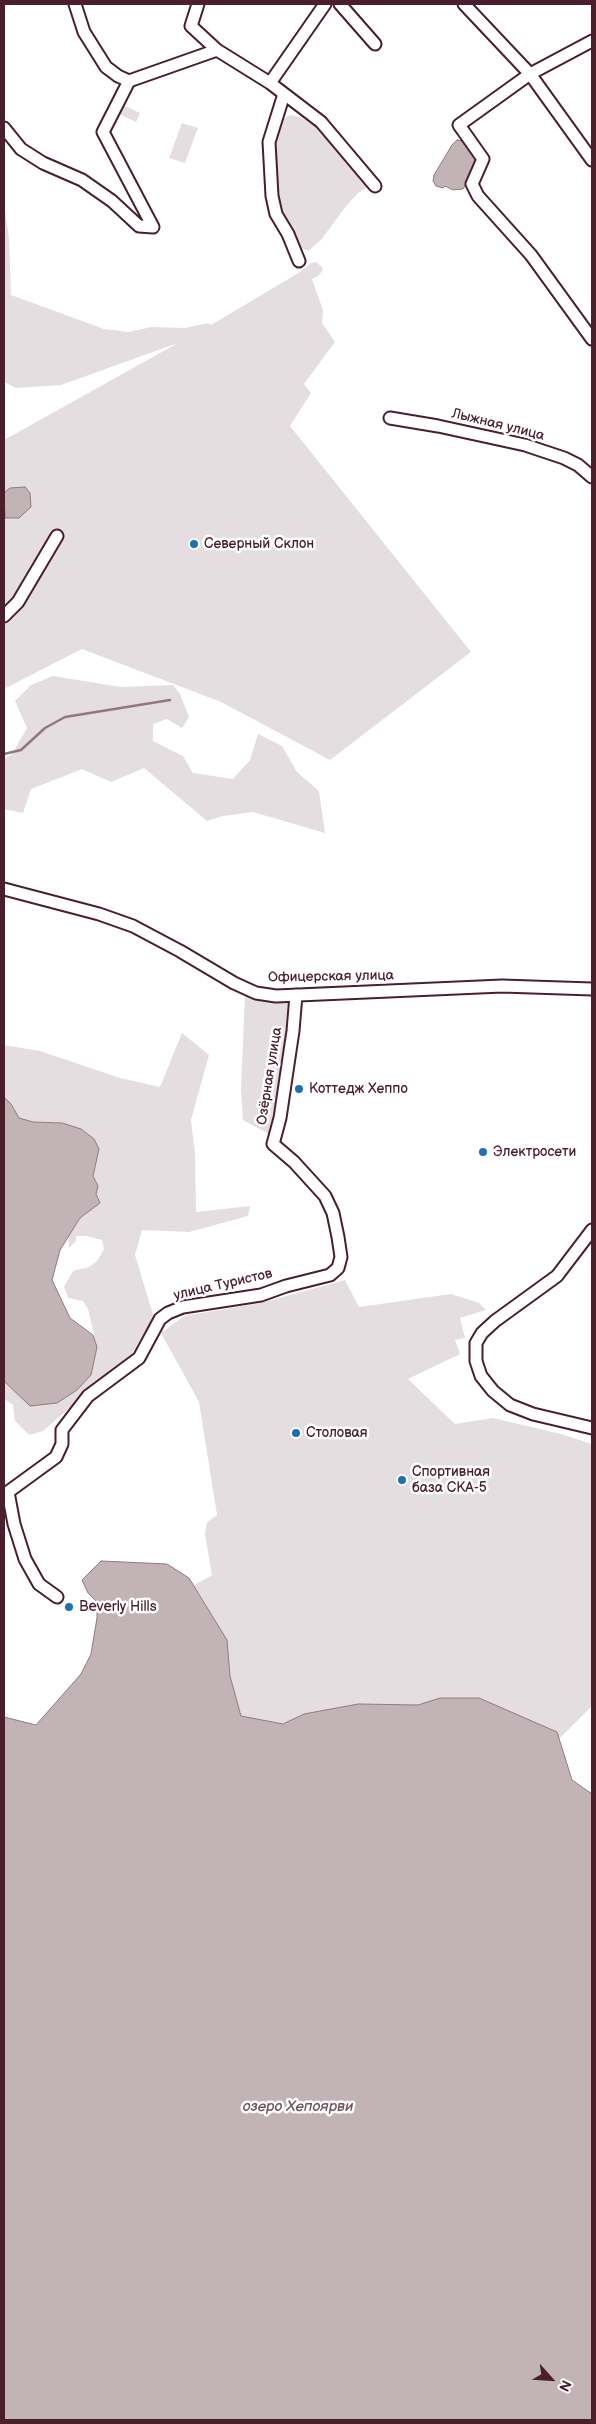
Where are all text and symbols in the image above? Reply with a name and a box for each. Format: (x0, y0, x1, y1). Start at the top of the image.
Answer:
street label: Лыжная улица (450, 405, 546, 445)
place label: Северный Склон (204, 536, 314, 552)
marker: Северный Склон (188, 538, 200, 550)
street label: Офицерская улица (268, 968, 394, 986)
street label: Озёрная улица (254, 1026, 286, 1126)
place label: Коттедж Хеппо (309, 1081, 408, 1097)
marker: Коттедж Хеппо (293, 1083, 305, 1095)
place label: Электросети (493, 1144, 576, 1160)
marker: Электросети (477, 1146, 489, 1158)
street label: улица Туристов (172, 1266, 274, 1304)
place label: Столовая (306, 1425, 368, 1441)
marker: Столовая (290, 1427, 302, 1439)
place label: Спортивная база СКА-5 (412, 1464, 490, 1496)
marker: Спортивная база СКА-5 (396, 1474, 408, 1486)
place label: Beverly Hills (79, 1599, 157, 1615)
marker: Beverly Hills (63, 1601, 75, 1613)
water label: озеро Хепоярви (243, 2098, 353, 2116)
north arrow (526, 2354, 576, 2404)
text: N (555, 2377, 575, 2394)

